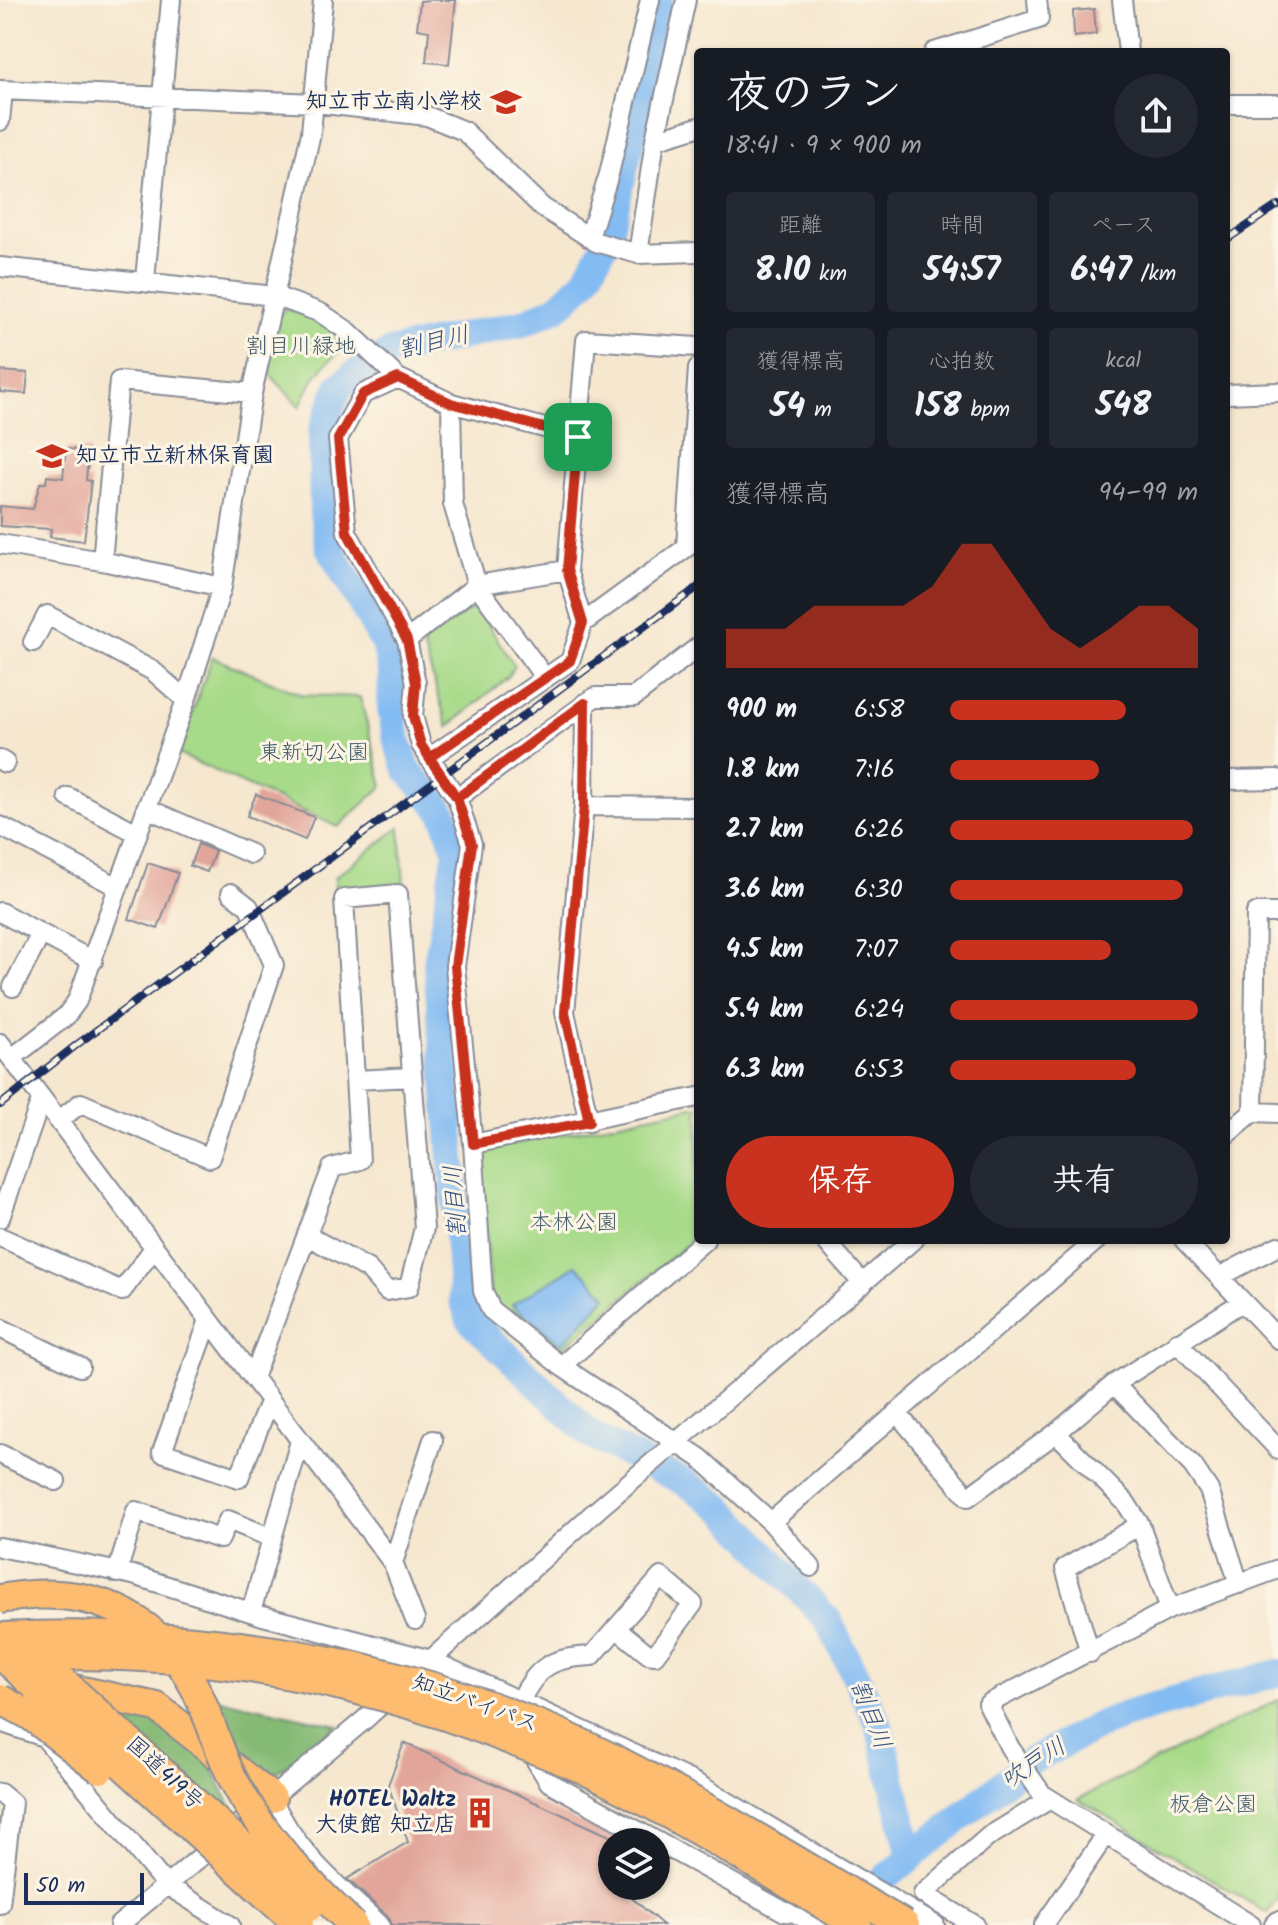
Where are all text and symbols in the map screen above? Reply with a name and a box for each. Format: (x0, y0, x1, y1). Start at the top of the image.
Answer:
text: 夜のラン (726, 60, 902, 130)
button: share (1114, 74, 1198, 158)
place label: 知立市立南小学校 (306, 85, 482, 120)
school or university icon: 知立市立南小学校 (489, 85, 523, 119)
text: 18:41 · 9 × 900 m (726, 125, 922, 167)
text: 距離 (779, 209, 823, 244)
text: 時間 (940, 209, 984, 244)
text: ペース (1091, 209, 1156, 244)
text: 8.10 (754, 244, 810, 298)
text: 54:57 (923, 244, 1001, 298)
text: 6:47 (1070, 244, 1132, 298)
text: km (810, 257, 847, 292)
text: /km (1132, 257, 1176, 292)
water label: 割目川 (395, 316, 473, 370)
park label: 割目川緑地 (246, 330, 356, 365)
text: kcal (1105, 344, 1141, 379)
text: 獲得標高 (757, 345, 845, 380)
text: 心拍数 (929, 345, 995, 380)
text: 548 (1095, 379, 1151, 433)
text: 54 (770, 380, 805, 434)
text: 158 (914, 380, 962, 434)
text: m (805, 393, 832, 428)
text: bpm (962, 393, 1010, 428)
pin (544, 403, 612, 471)
icon: arrive (556, 415, 600, 459)
school or university icon: 知立市立新林保育園 (35, 439, 69, 473)
place label: 知立市立新林保育園 (76, 439, 274, 474)
text: 94–99 m (1099, 472, 1198, 514)
text: 獲得標高 (726, 474, 830, 516)
text: 900 m (726, 689, 797, 731)
text: 6:58 (854, 689, 904, 731)
park label: 東新切公園 (259, 736, 369, 771)
text: 1.8 km (726, 749, 799, 791)
text: 7:16 (854, 749, 895, 791)
text: 2.7 km (726, 809, 804, 851)
text: 6:26 (854, 809, 904, 851)
text: 3.6 km (726, 869, 805, 911)
text: 6:30 (854, 869, 903, 911)
text: 4.5 km (726, 929, 804, 971)
text: 7:07 (854, 929, 897, 971)
text: 5.4 km (726, 989, 804, 1031)
text: 6:24 (854, 989, 904, 1031)
text: 6.3 km (726, 1049, 805, 1091)
text: 6:53 (854, 1049, 904, 1091)
button: 保存 (726, 1136, 954, 1228)
button: 共有 (970, 1136, 1198, 1228)
water label: 割目川 (434, 1164, 478, 1238)
park label: 本林公園 (530, 1206, 618, 1241)
street label: 知立バイパス (407, 1665, 543, 1743)
water label: 割目川 (839, 1674, 901, 1756)
water label: 吹戸川 (993, 1728, 1075, 1800)
street label: 国道419号 (117, 1729, 211, 1819)
place label: HOTEL Waltz 大使館 知立店 (316, 1783, 456, 1843)
park label: 板倉公園 (1169, 1788, 1257, 1823)
building icon: HOTEL Waltz 大使館 知立店 (463, 1796, 497, 1830)
map controls (598, 1828, 670, 1900)
button: layers (598, 1828, 670, 1900)
scale bar (24, 1869, 144, 1905)
text: 50 m (36, 1869, 85, 1904)

